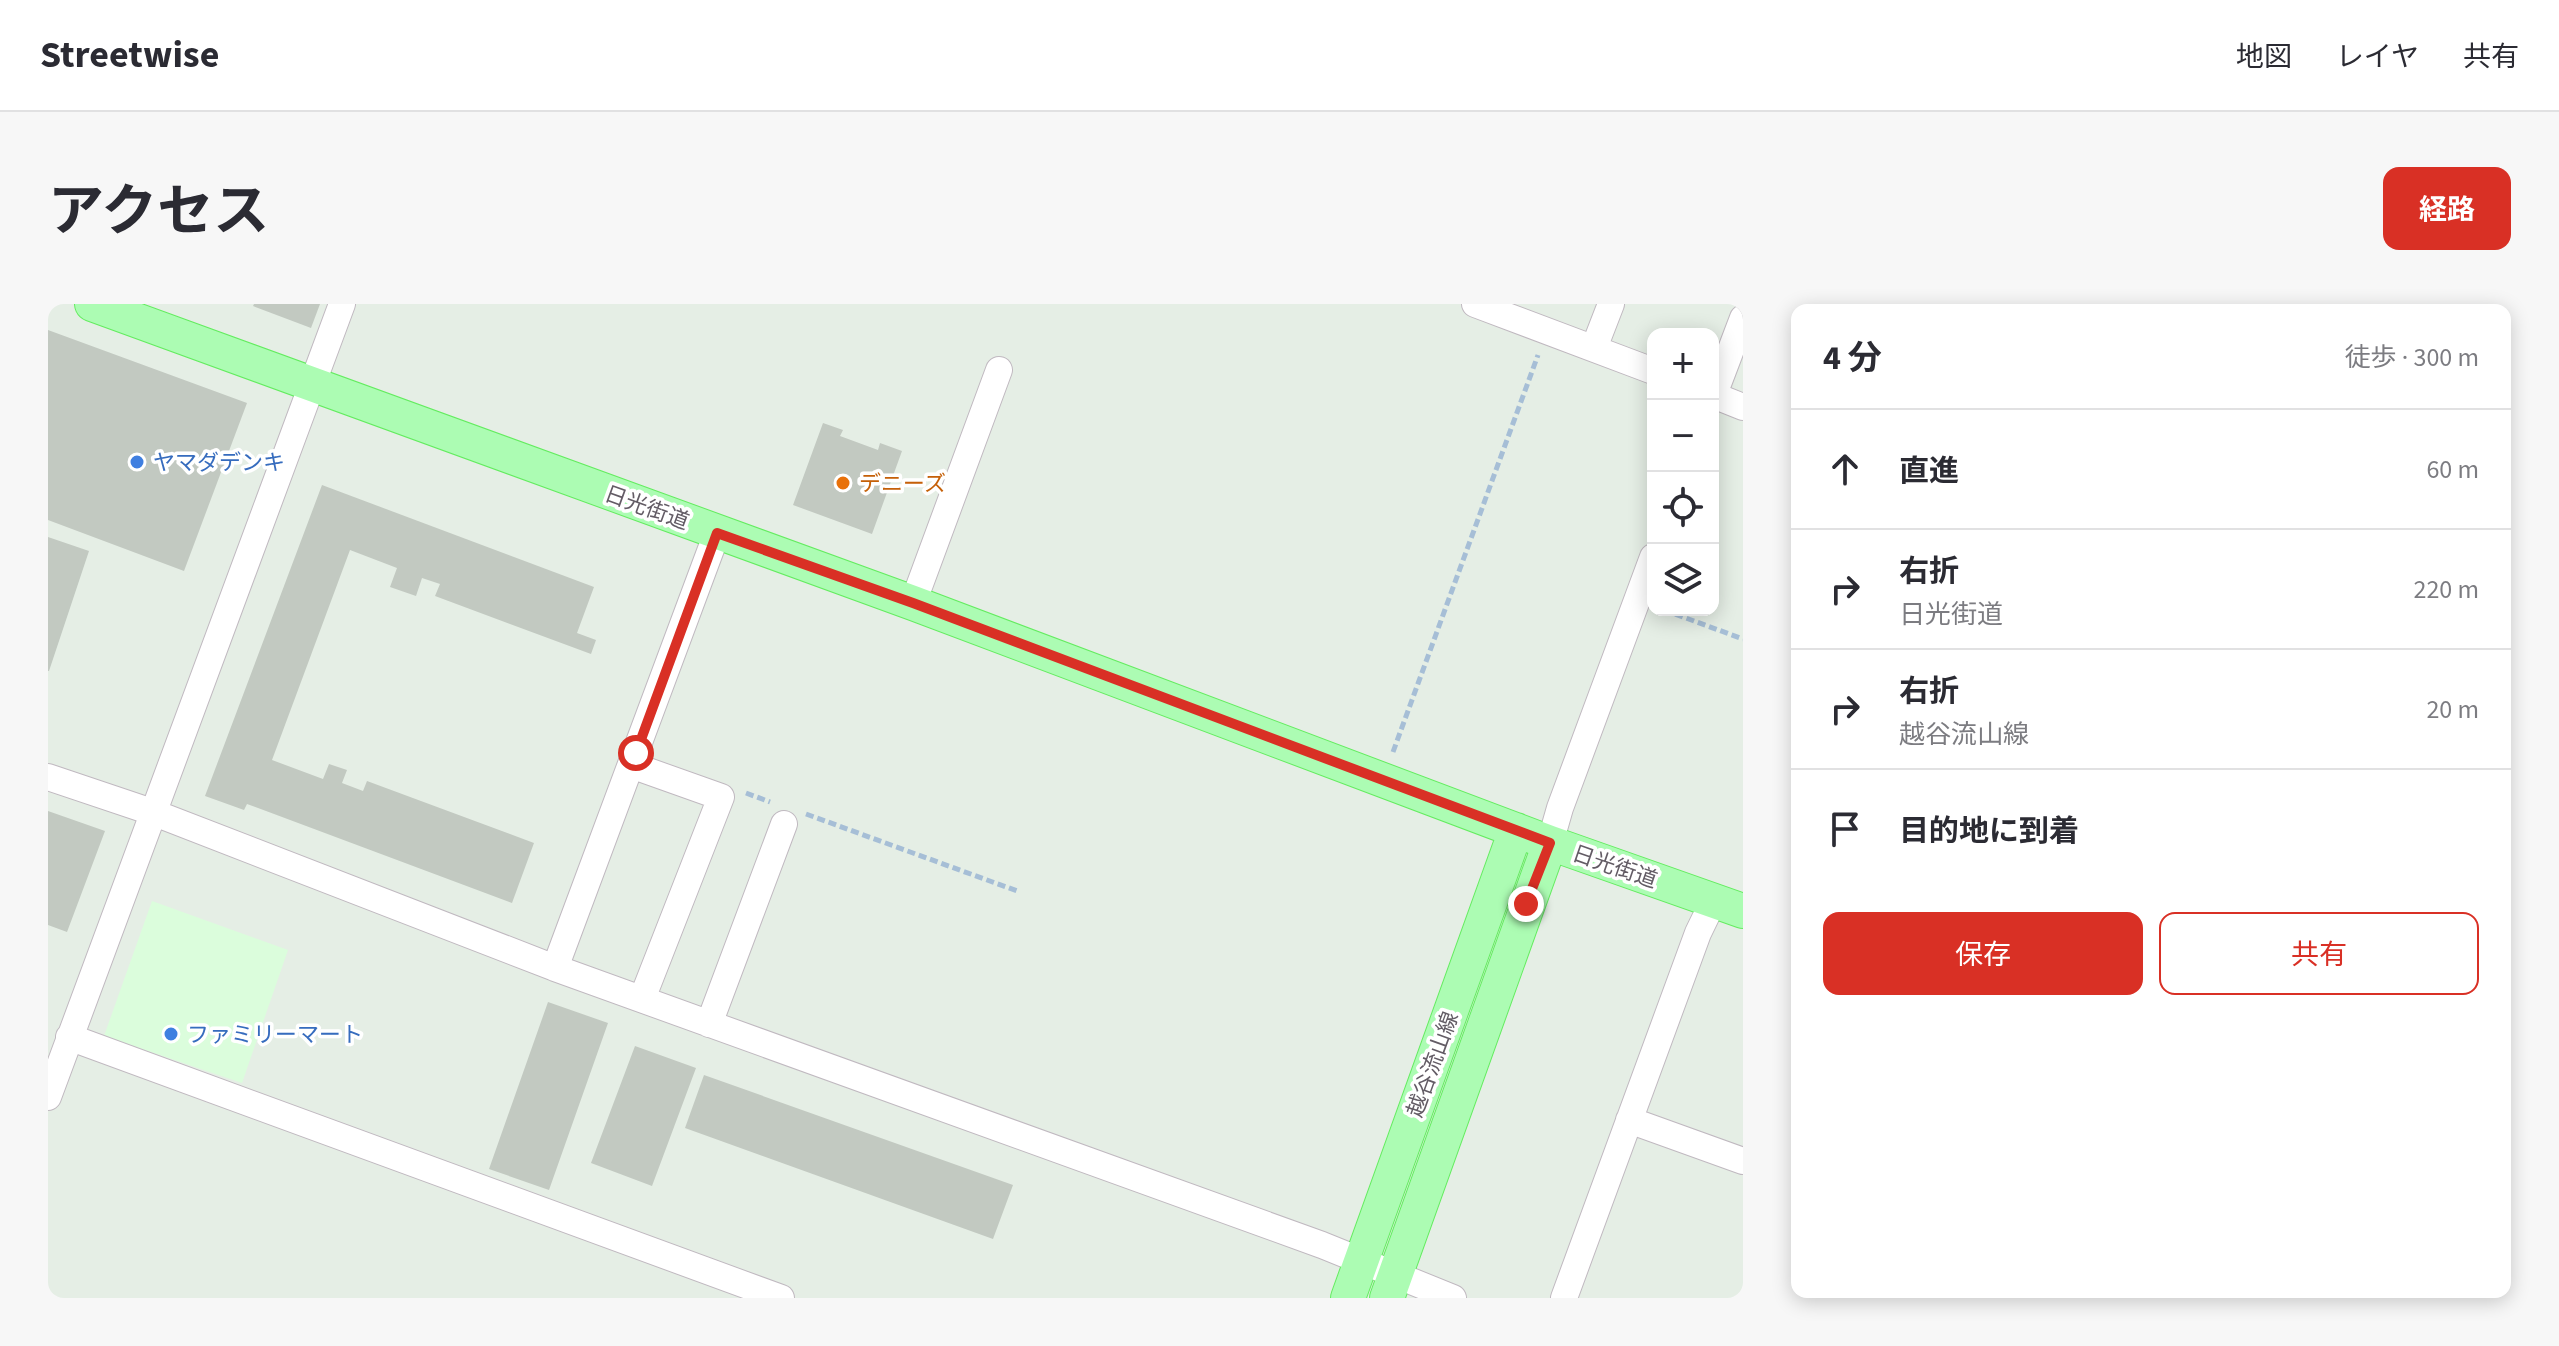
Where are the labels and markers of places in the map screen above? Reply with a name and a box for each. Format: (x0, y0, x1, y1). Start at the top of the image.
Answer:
place label: ヤマダデンキ (153, 447, 285, 479)
marker: ヤマダデンキ (128, 453, 146, 471)
place label: デニーズ (859, 468, 946, 500)
marker: デニーズ (834, 474, 852, 492)
place label: ファミリーマート (187, 1019, 363, 1051)
marker: ファミリーマート (162, 1025, 180, 1043)

